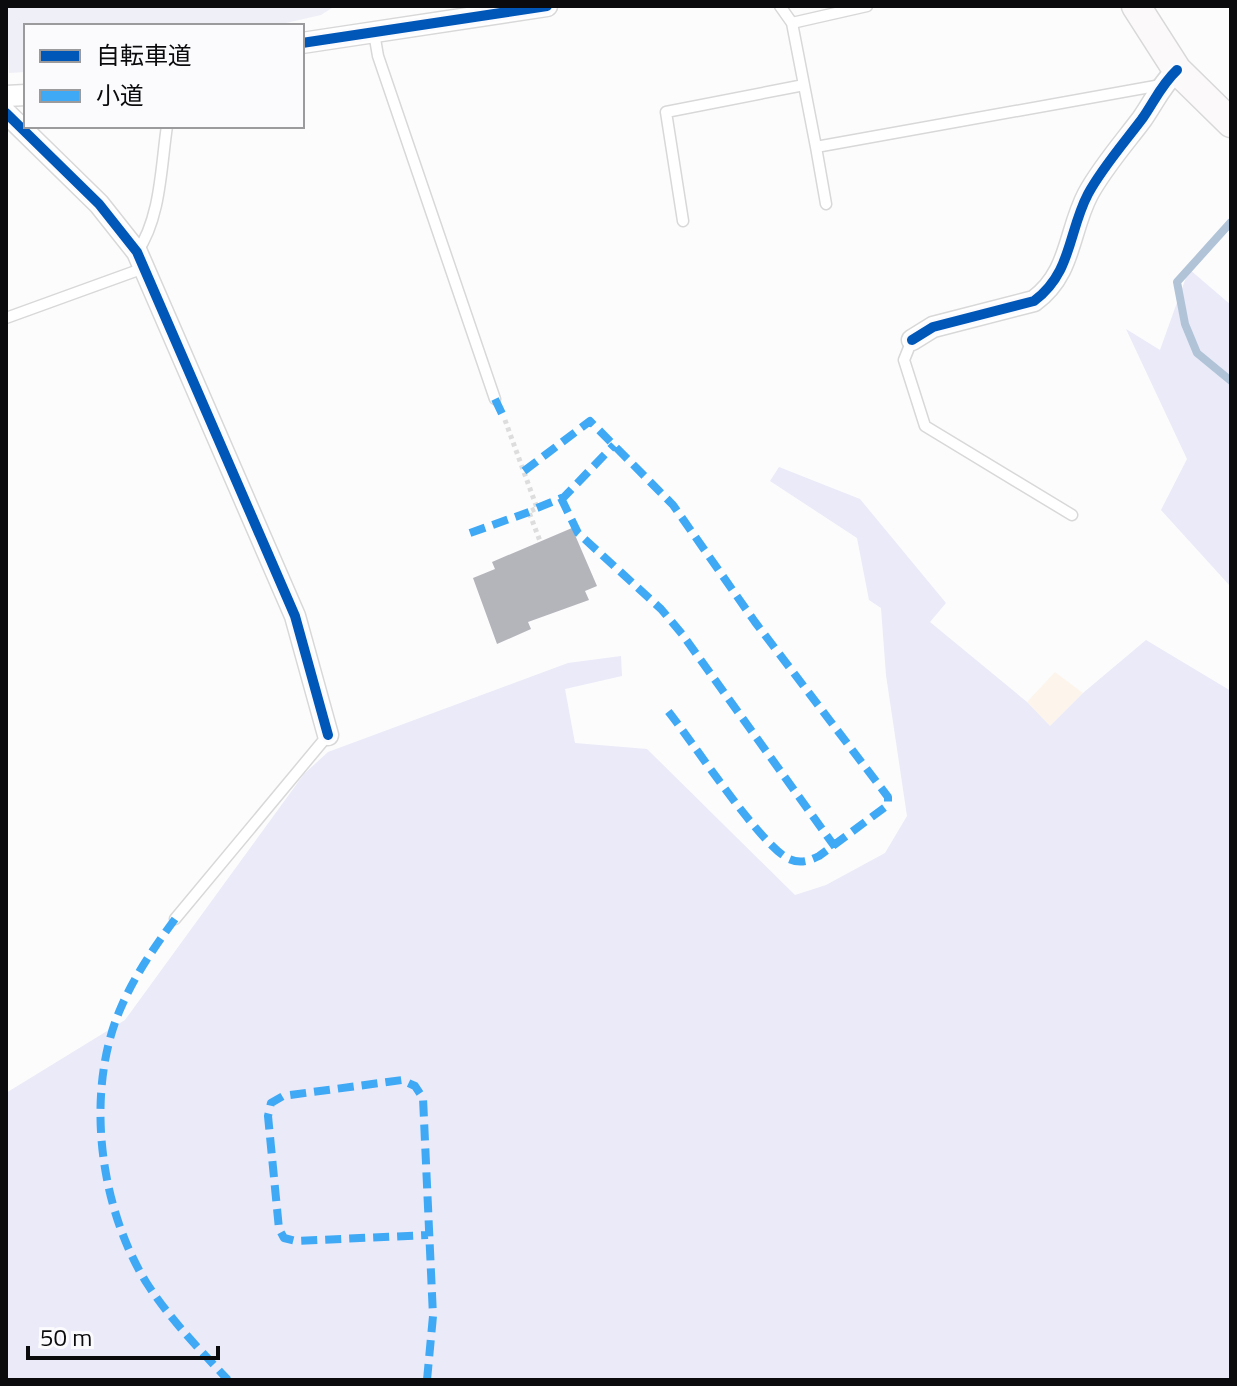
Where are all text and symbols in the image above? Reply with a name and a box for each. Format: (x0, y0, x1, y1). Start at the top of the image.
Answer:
legend (24, 24, 304, 128)
text: 自転車道 (96, 37, 192, 73)
text: 小道 (96, 77, 144, 113)
scale bar (28, 1310, 218, 1360)
text: 50 m (40, 1319, 92, 1355)

